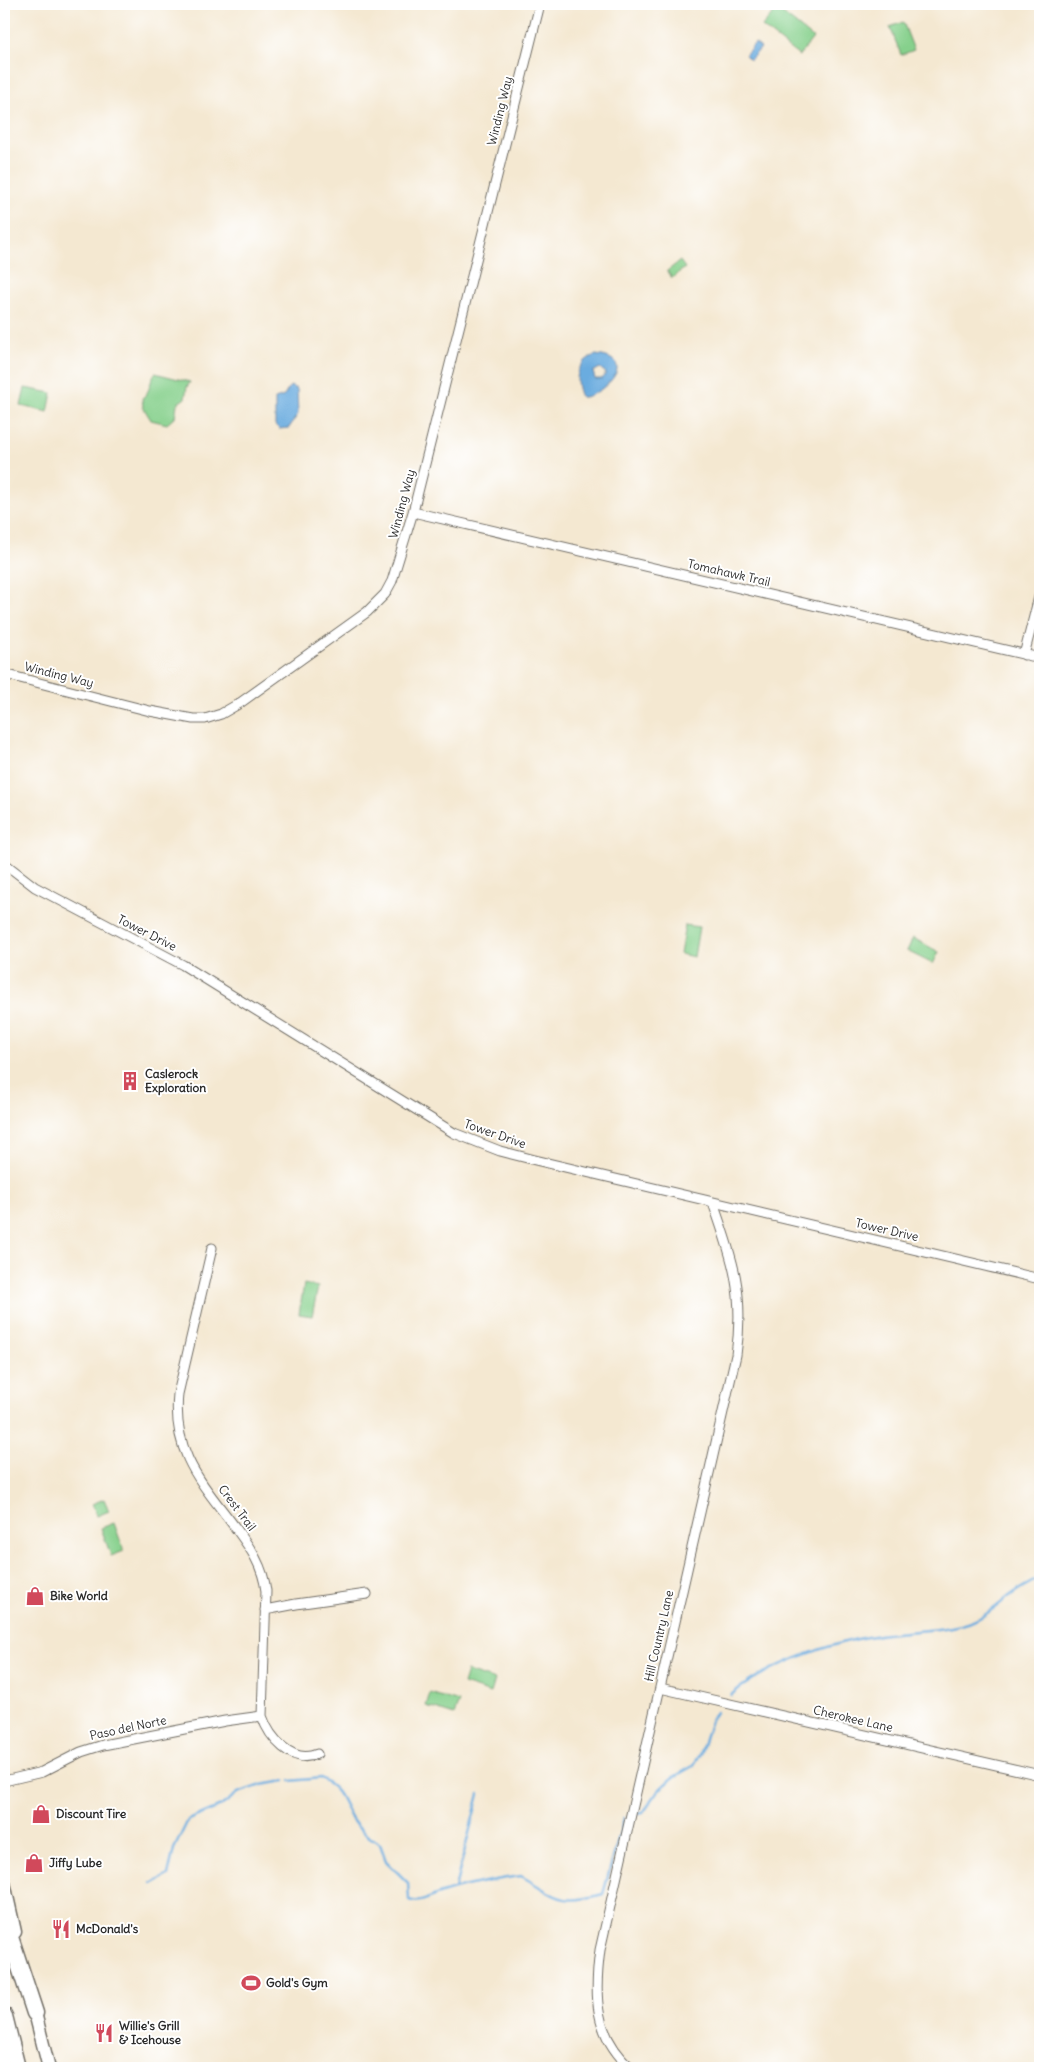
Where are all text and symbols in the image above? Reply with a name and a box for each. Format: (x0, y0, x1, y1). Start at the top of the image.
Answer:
street label: Winding Way (484, 75, 515, 147)
street label: Winding Way (385, 468, 418, 540)
street label: Tomahawk Trail (686, 556, 772, 589)
street label: Winding Way (23, 659, 95, 690)
street label: Tower Drive (115, 911, 179, 954)
place label: Caslerock Exploration (145, 1066, 206, 1096)
building icon: Caslerock Exploration (119, 1070, 141, 1092)
street label: Tower Drive (462, 1116, 528, 1151)
street label: Tower Drive (854, 1215, 920, 1244)
street label: Crest Trail (215, 1482, 260, 1534)
shop icon: Bike World (24, 1585, 46, 1607)
place label: Bike World (50, 1588, 108, 1603)
street label: Hill Country Lane (641, 1589, 676, 1683)
street label: Cherokee Lane (812, 1702, 894, 1735)
street label: Paso del Norte (88, 1712, 168, 1743)
shop icon: Discount Tire (30, 1803, 52, 1825)
place label: Discount Tire (56, 1806, 127, 1821)
shop icon: Jiffy Lube (23, 1852, 45, 1874)
place label: Jiffy Lube (49, 1855, 102, 1871)
restaurant icon: McDonald's (50, 1918, 72, 1940)
place label: McDonald's (76, 1921, 139, 1936)
sports icon: Gold's Gym (240, 1972, 262, 1994)
place label: Gold's Gym (266, 1975, 328, 1991)
place label: Willie's Grill & Icehouse (119, 2018, 181, 2047)
restaurant icon: Willie's Grill & Icehouse (93, 2022, 115, 2044)

